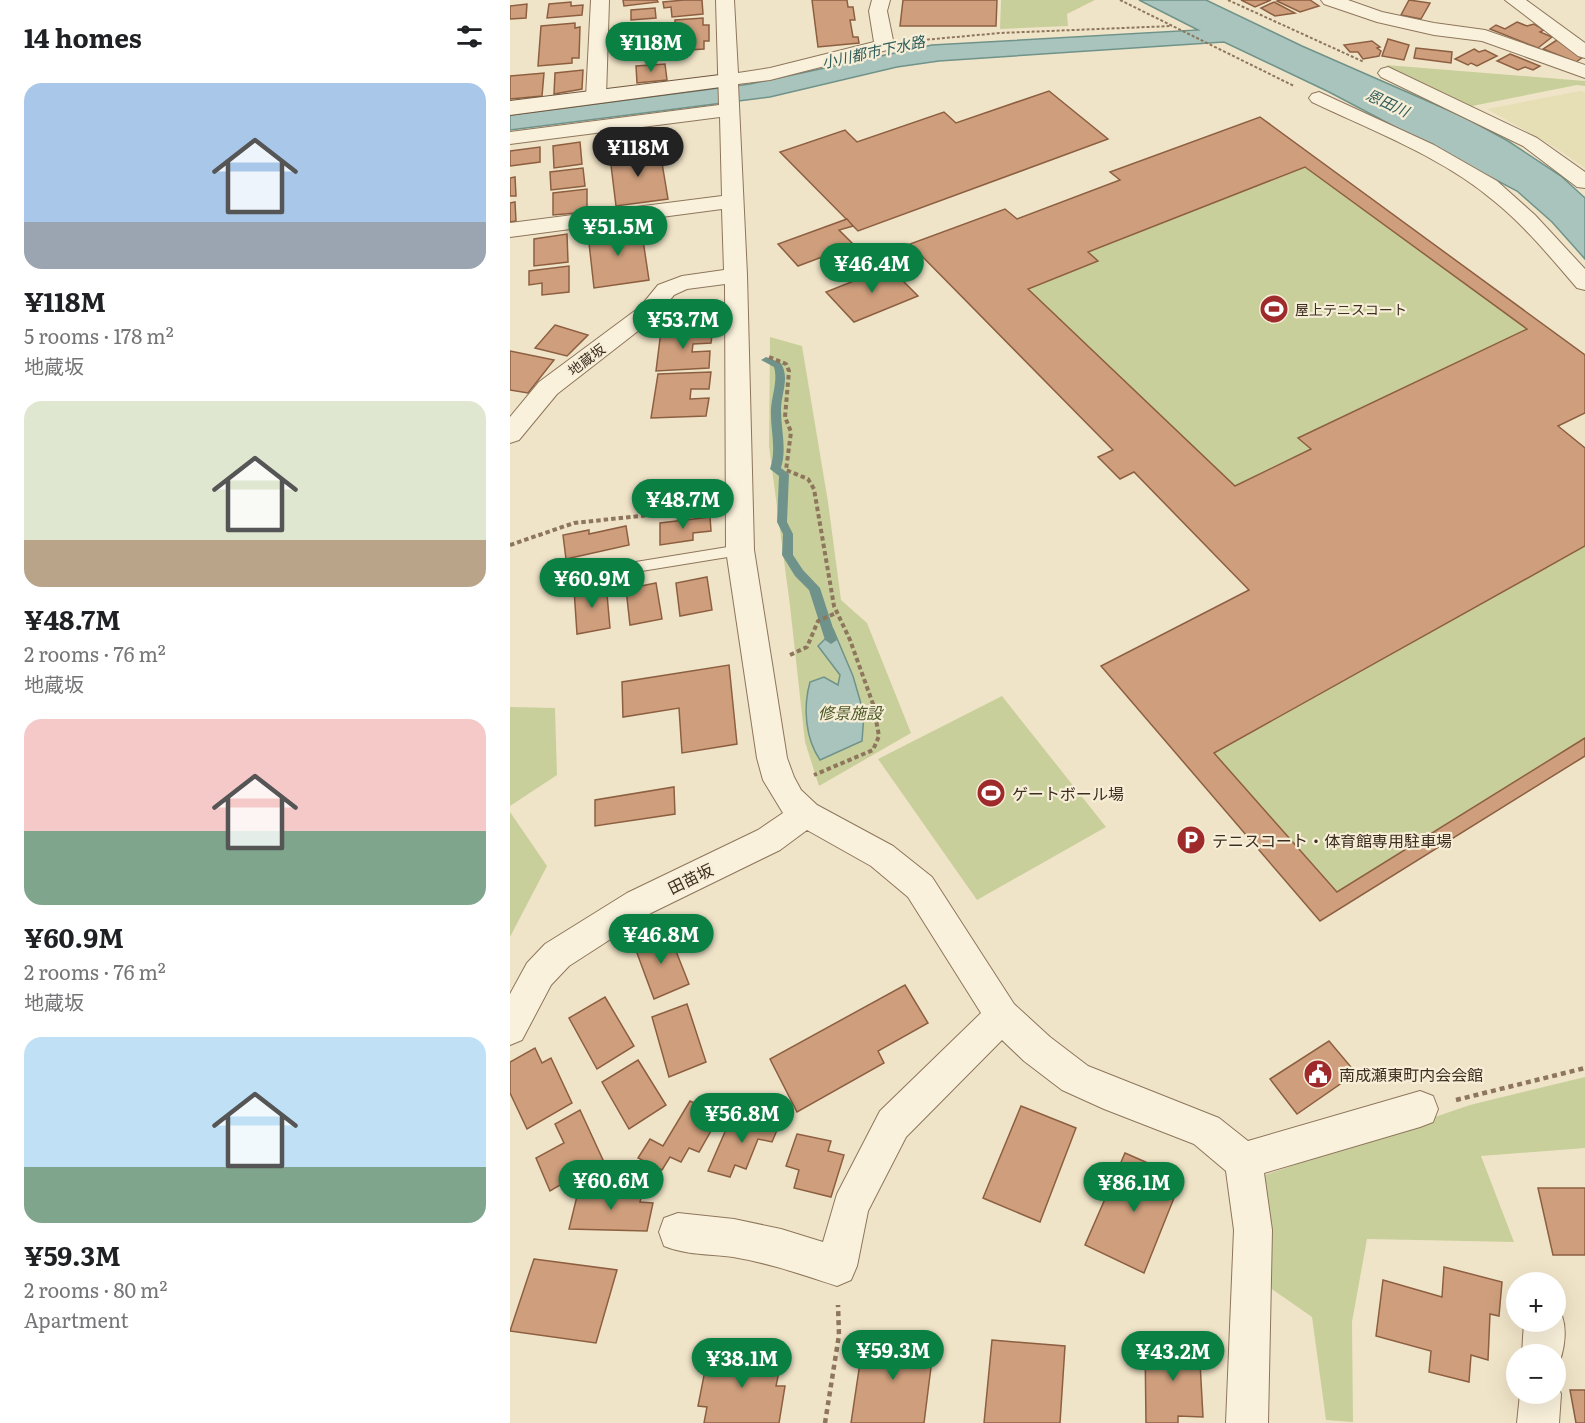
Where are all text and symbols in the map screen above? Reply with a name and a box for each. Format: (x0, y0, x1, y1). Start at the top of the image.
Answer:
text: 14 homes (24, 17, 142, 56)
icon: filters (453, 20, 486, 53)
pin: ¥118M (609, 22, 693, 73)
text: ¥118M (620, 26, 683, 56)
water label: 小川都市下水路 (819, 28, 929, 73)
water label: 恩田川 (1363, 82, 1415, 123)
icon: home (201, 122, 309, 230)
pin: ¥118M (596, 127, 680, 178)
text: ¥118M (607, 131, 670, 161)
pin: ¥51.5M (569, 206, 667, 257)
text: ¥51.5M (582, 210, 654, 240)
pin: ¥46.4M (823, 243, 921, 294)
text: ¥46.4M (834, 247, 910, 277)
text: ¥118M (24, 281, 106, 320)
sports icon: 屋上テニスコート (1258, 293, 1290, 325)
pin: ¥53.7M (634, 299, 732, 350)
place label: 屋上テニスコート (1295, 299, 1407, 319)
text: ¥53.7M (647, 303, 719, 333)
text: 5 rooms · 178 m² (24, 320, 174, 350)
street label: 地蔵坂 (563, 338, 609, 380)
text: 地蔵坂 (24, 350, 84, 380)
icon: home (201, 440, 309, 548)
pin: ¥48.7M (634, 479, 732, 530)
text: ¥48.7M (646, 483, 720, 513)
pin: ¥60.9M (543, 558, 641, 609)
text: ¥60.9M (554, 562, 630, 592)
text: ¥48.7M (24, 599, 121, 638)
text: 2 rooms · 76 m² (24, 638, 166, 668)
text: 地蔵坂 (24, 668, 84, 698)
park label: 修景施設 (818, 700, 884, 724)
icon: home (201, 758, 309, 866)
sports icon: ゲートボール場 (975, 777, 1007, 809)
place label: ゲートボール場 (1012, 781, 1124, 805)
parking icon: テニスコート・体育館専用駐車場 (1175, 824, 1207, 856)
place label: テニスコート・体育館専用駐車場 (1212, 828, 1452, 852)
street label: 田苗坂 (663, 857, 717, 899)
pin: ¥46.8M (612, 914, 710, 965)
text: ¥60.9M (24, 917, 124, 956)
text: ¥46.8M (623, 918, 699, 948)
text: 2 rooms · 76 m² (24, 956, 166, 986)
text: 地蔵坂 (24, 986, 84, 1016)
public building icon: 南成瀬東町内会会館 (1302, 1058, 1334, 1090)
place label: 南成瀬東町内会会館 (1339, 1062, 1483, 1086)
icon: home (201, 1076, 309, 1184)
pin: ¥56.8M (693, 1093, 791, 1144)
text: ¥56.8M (704, 1097, 780, 1127)
pin: ¥60.6M (562, 1160, 660, 1211)
pin: ¥86.1M (1085, 1162, 1183, 1213)
text: ¥60.6M (573, 1164, 649, 1194)
text: ¥86.1M (1098, 1166, 1170, 1196)
text: ¥59.3M (24, 1235, 121, 1274)
map controls (1506, 1272, 1566, 1404)
button: + (1506, 1272, 1566, 1332)
text: 2 rooms · 80 m² (24, 1274, 167, 1304)
text: Apartment (24, 1304, 129, 1334)
pin: ¥59.3M (844, 1330, 942, 1381)
pin: ¥43.2M (1124, 1331, 1222, 1382)
text: ¥59.3M (856, 1334, 930, 1364)
text: ¥43.2M (1135, 1335, 1211, 1365)
pin: ¥38.1M (693, 1338, 791, 1389)
text: ¥38.1M (706, 1342, 778, 1372)
button: − (1506, 1344, 1566, 1404)

